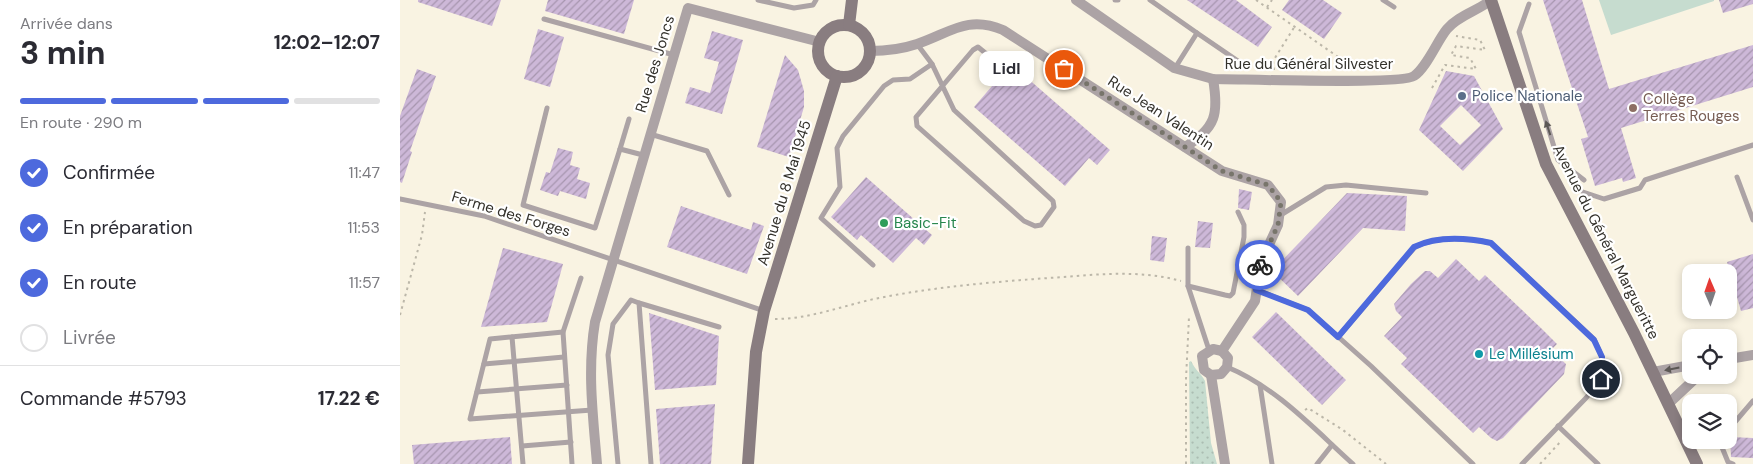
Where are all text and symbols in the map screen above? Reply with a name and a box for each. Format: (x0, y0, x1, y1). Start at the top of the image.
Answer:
text: Arrivée dans (20, 13, 113, 34)
street label: Rue des Joncs (631, 13, 679, 115)
text: 12:02–12:07 (274, 30, 380, 55)
text: 3 min (20, 32, 105, 74)
pin (1043, 48, 1085, 90)
callout: Lidl (979, 52, 1034, 86)
street label: Rue du Général Silvester (1225, 54, 1394, 74)
icon: bag (1050, 55, 1078, 83)
text: Lidl (992, 58, 1021, 79)
street label: Rue Jean Valentin (1104, 71, 1218, 155)
place label: Police Nationale (1472, 86, 1583, 106)
place label: Collège Terres Rouges (1643, 89, 1740, 126)
marker: Police Nationale (1456, 90, 1468, 102)
marker: Collège Terres Rouges (1627, 102, 1639, 114)
text: En route · 290 m (20, 112, 142, 133)
street label: Avenue du 8 Mai 1945 (752, 118, 816, 268)
one-way arrow (1544, 120, 1552, 135)
street label: Avenue du Général Margueritte (1548, 141, 1664, 343)
icon: check (20, 159, 48, 187)
text: Confirmée (63, 160, 155, 185)
text: 11:47 (349, 162, 380, 183)
street label: Ferme des Forges (449, 186, 573, 242)
place label: Basic-Fit (894, 213, 957, 233)
icon: check (20, 214, 48, 242)
text: En préparation (63, 215, 193, 240)
text: 11:53 (348, 217, 380, 238)
marker: Basic-Fit (878, 217, 890, 229)
courier (1235, 240, 1285, 290)
icon: bike (1246, 251, 1274, 279)
north arrow (1682, 264, 1738, 319)
map controls (1682, 264, 1737, 449)
icon: check (20, 269, 48, 297)
text: En route (63, 270, 137, 295)
text: 11:57 (349, 272, 380, 293)
text: Livrée (63, 325, 116, 350)
button: locate (1682, 329, 1737, 384)
place label: Le Millésium (1489, 344, 1574, 364)
marker: Le Millésium (1473, 348, 1485, 360)
pin (1580, 358, 1622, 400)
icon: home (1587, 365, 1615, 393)
one-way arrow (1664, 365, 1680, 373)
text: Commande #5793 (20, 386, 187, 411)
text: 17.22 € (318, 386, 380, 411)
button: layers (1682, 394, 1737, 449)

